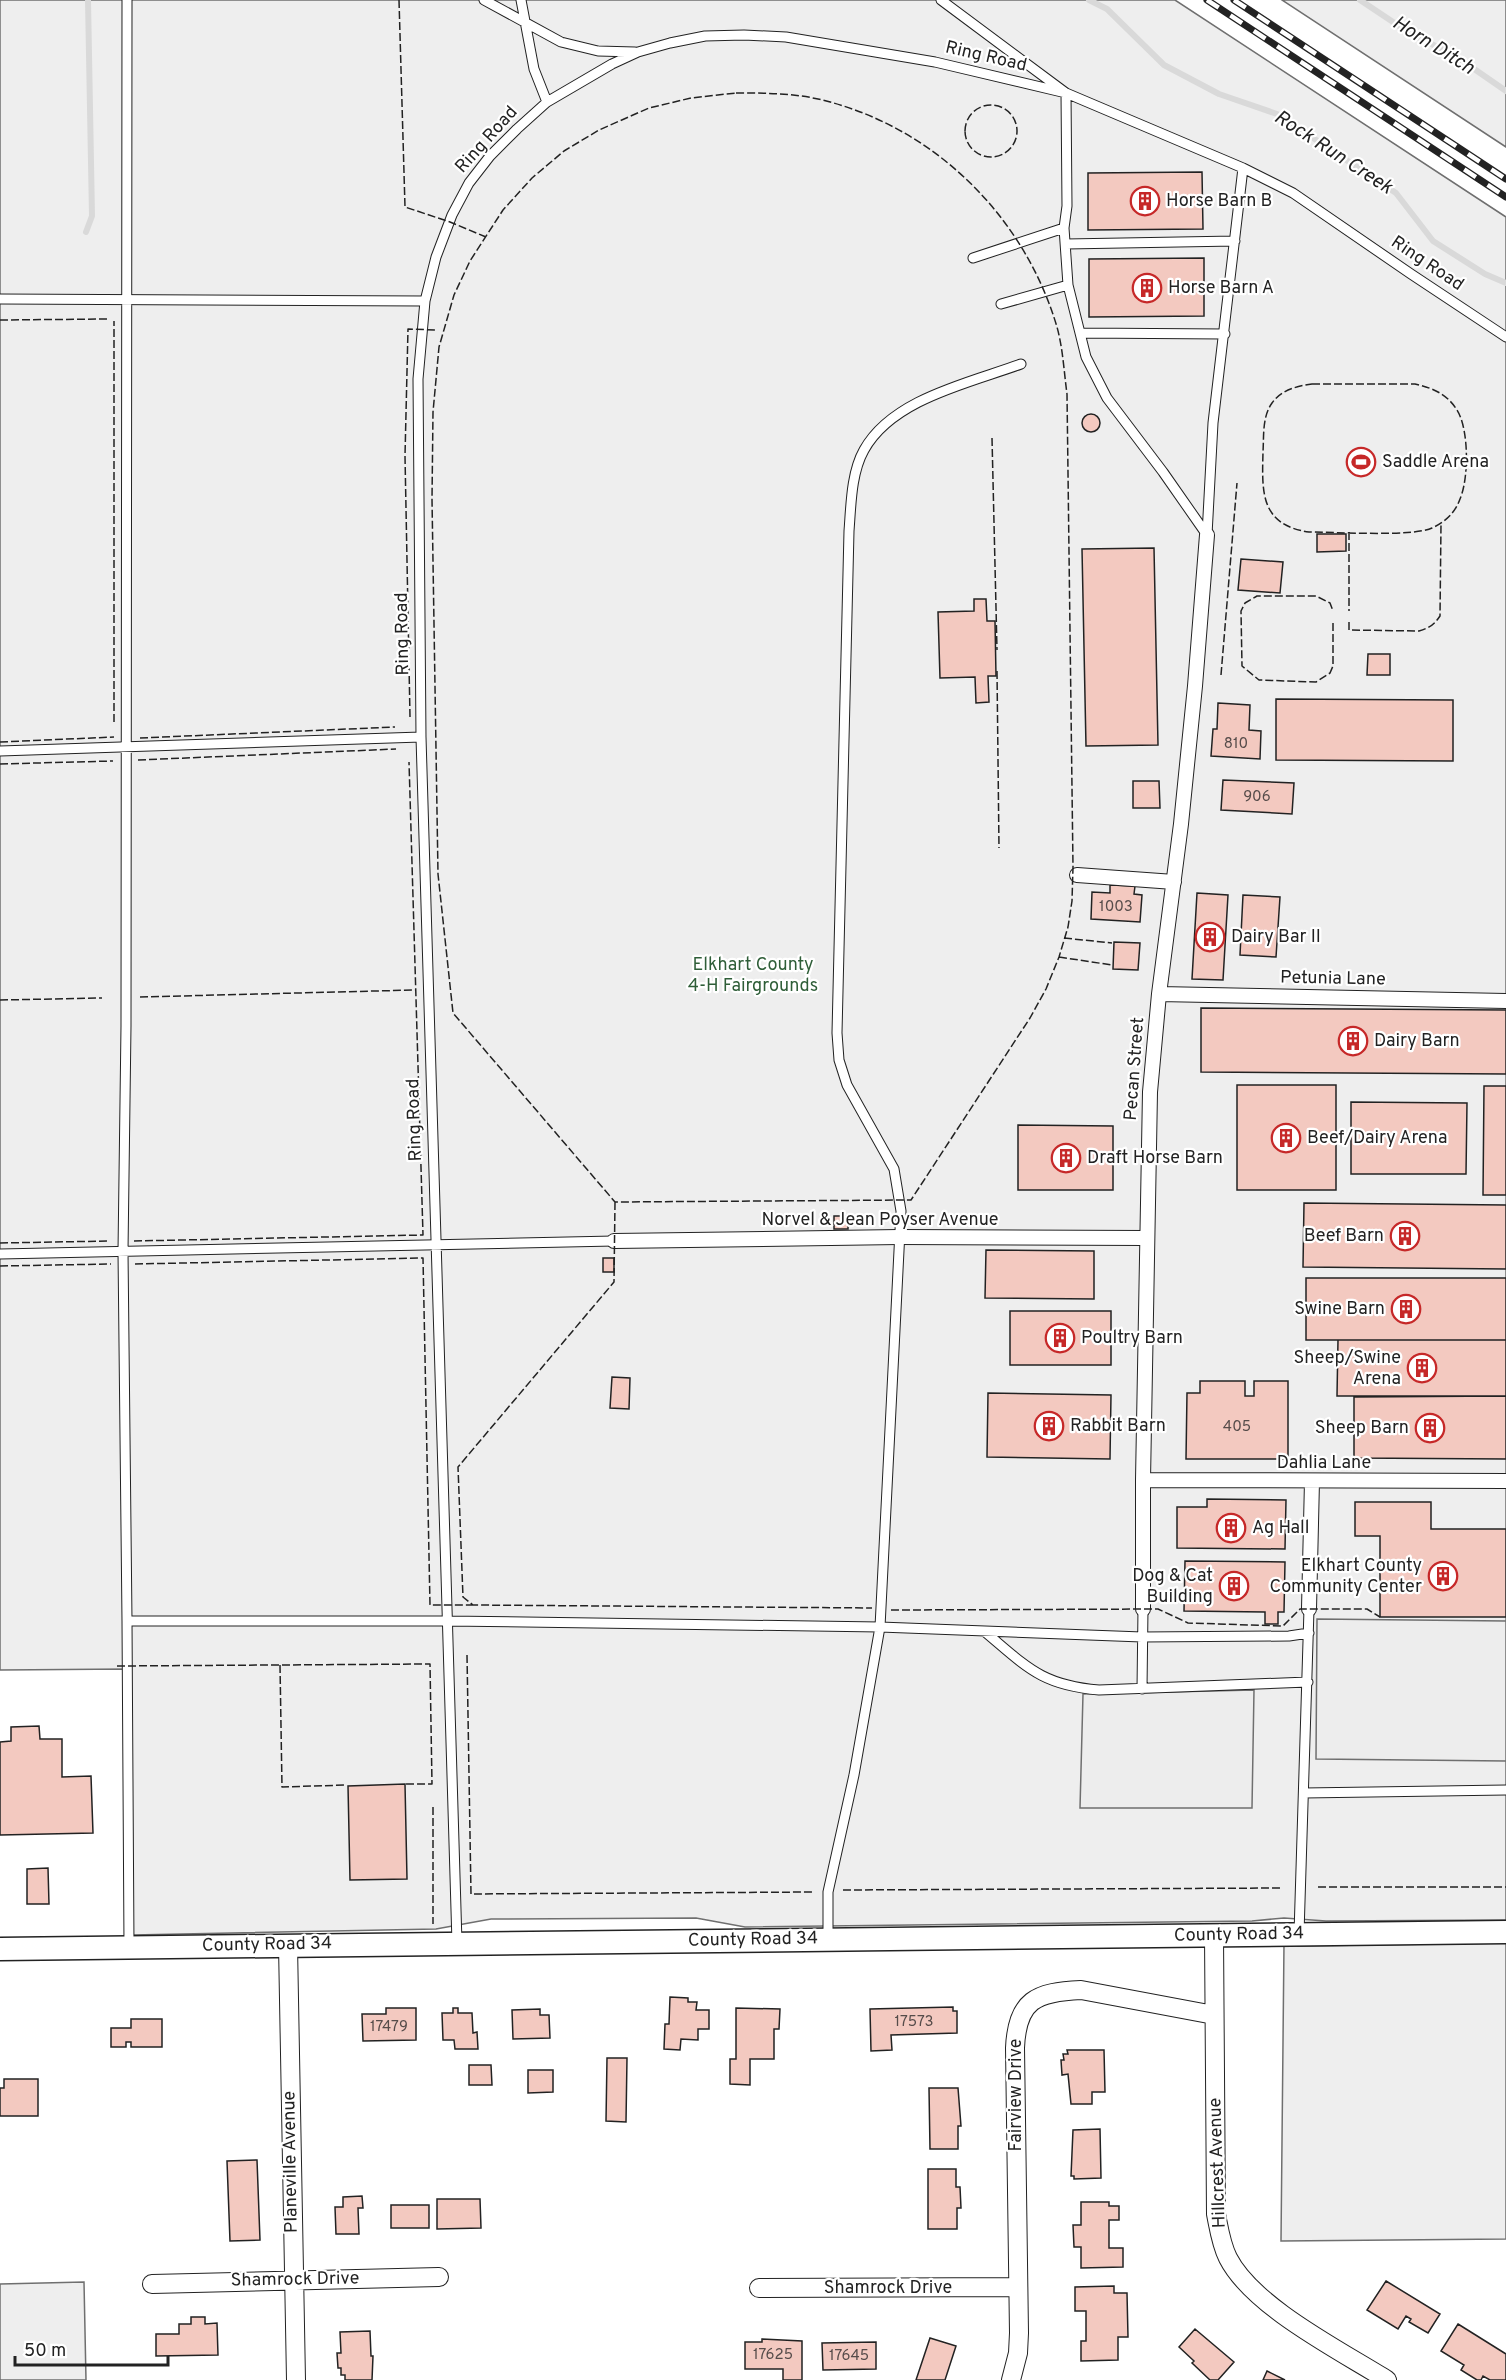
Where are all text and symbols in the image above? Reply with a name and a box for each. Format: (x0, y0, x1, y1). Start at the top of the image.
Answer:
water label: Horn Ditch (1387, 11, 1479, 82)
street label: Ring Road (943, 36, 1029, 78)
street label: Ring Road (451, 101, 523, 179)
water label: Rock Run Creek (1269, 105, 1398, 202)
building icon: Horse Barn B (1129, 185, 1161, 217)
place label: Horse Barn B (1166, 190, 1272, 213)
street label: Ring Road (1386, 231, 1468, 297)
building icon: Horse Barn A (1131, 272, 1163, 304)
place label: Horse Barn A (1168, 277, 1274, 300)
sports icon: Saddle Arena (1345, 446, 1377, 478)
place label: Saddle Arena (1382, 451, 1489, 474)
street label: Ring Road (391, 592, 415, 676)
house number: 810 (1224, 735, 1248, 754)
house number: 906 (1243, 788, 1271, 807)
house number: 1003 (1099, 898, 1133, 917)
building icon: Dairy Bar II (1194, 921, 1226, 953)
place label: Dairy Bar II (1231, 926, 1321, 949)
park label: Elkhart County 4-H Fairgrounds (688, 954, 818, 998)
street label: Petunia Lane (1280, 967, 1386, 991)
street label: Pecan Street (1120, 1016, 1150, 1122)
building icon: Dairy Barn (1337, 1025, 1369, 1057)
place label: Dairy Barn (1374, 1030, 1460, 1053)
street label: Ring Road (402, 1078, 428, 1162)
building icon: Beef/Dairy Arena (1270, 1122, 1302, 1154)
place label: Beef/Dairy Arena (1307, 1127, 1448, 1150)
building icon: Draft Horse Barn (1050, 1142, 1082, 1174)
place label: Draft Horse Barn (1087, 1147, 1223, 1170)
street label: Norvel & Jean Poyser Avenue (762, 1209, 998, 1232)
building icon: Beef Barn (1389, 1220, 1421, 1252)
place label: Beef Barn (1304, 1225, 1384, 1248)
building icon: Swine Barn (1390, 1293, 1422, 1325)
place label: Swine Barn (1294, 1298, 1385, 1321)
building icon: Poultry Barn (1044, 1322, 1076, 1354)
place label: Poultry Barn (1081, 1327, 1183, 1350)
place label: Sheep/Swine Arena (1294, 1347, 1401, 1391)
building icon: Sheep/Swine Arena (1406, 1352, 1438, 1384)
building icon: Rabbit Barn (1033, 1410, 1065, 1442)
building icon: Sheep Barn (1414, 1412, 1446, 1444)
place label: Rabbit Barn (1070, 1415, 1166, 1438)
place label: Sheep Barn (1315, 1417, 1409, 1440)
house number: 405 (1223, 1418, 1251, 1437)
street label: Dahlia Lane (1277, 1452, 1371, 1475)
building icon: Ag Hall (1215, 1512, 1247, 1544)
place label: Ag Hall (1252, 1517, 1309, 1540)
place label: Elkhart County Community Center (1269, 1555, 1422, 1599)
building icon: Elkhart County Community Center (1427, 1560, 1459, 1592)
place label: Dog & Cat Building (1132, 1565, 1213, 1609)
building icon: Dog & Cat Building (1218, 1570, 1250, 1602)
street label: County Road 34 (1174, 1922, 1304, 1948)
street label: County Road 34 (688, 1927, 818, 1953)
street label: County Road 34 (202, 1932, 332, 1958)
house number: 17573 (894, 2013, 934, 2032)
house number: 17479 (370, 2018, 408, 2037)
street label: Fairview Drive (1005, 2039, 1028, 2151)
street label: Planeville Avenue (278, 2091, 304, 2233)
street label: Hillcrest Avenue (1204, 2097, 1232, 2229)
street label: Shamrock Drive (231, 2267, 359, 2293)
street label: Shamrock Drive (824, 2277, 952, 2300)
scale bar (15, 2329, 168, 2367)
text: 50 m (24, 2340, 66, 2363)
house number: 17625 (753, 2346, 793, 2365)
house number: 17645 (829, 2347, 869, 2366)

